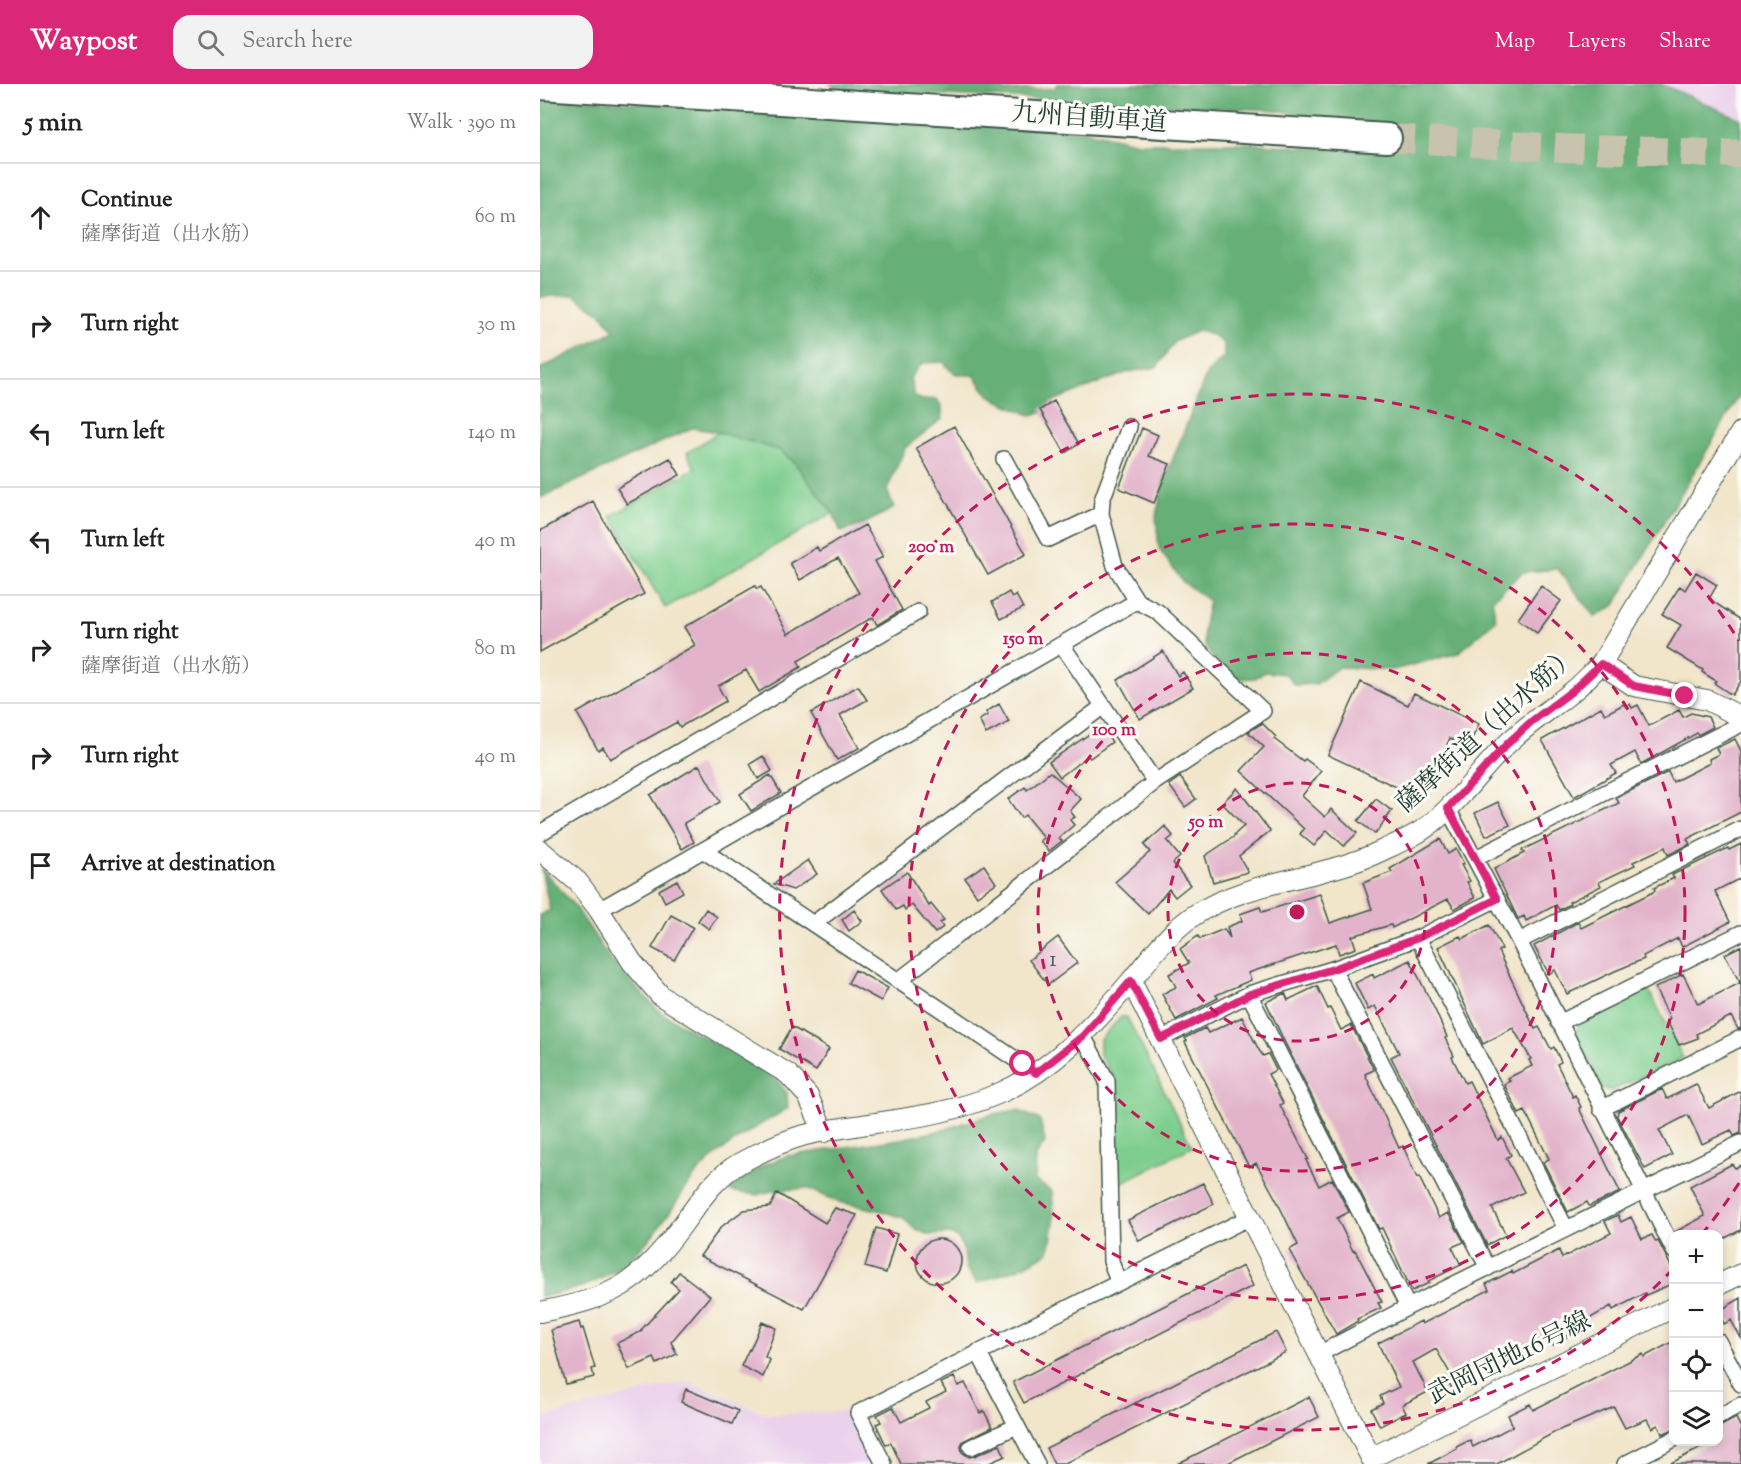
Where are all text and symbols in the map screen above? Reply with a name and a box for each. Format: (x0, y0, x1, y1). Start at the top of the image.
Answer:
search box (173, 15, 593, 69)
text: Waypost (30, 22, 137, 62)
icon: search (194, 26, 227, 59)
text: Search here (242, 26, 353, 58)
text: Map (1495, 27, 1535, 57)
text: Layers (1568, 27, 1626, 57)
text: Share (1659, 27, 1711, 57)
street label: 九州自動車道 (1010, 95, 1168, 143)
text: 5 min (24, 105, 83, 142)
text: Walk · 390 m (407, 109, 516, 138)
text: Continue (81, 185, 172, 217)
icon: ahead (24, 201, 57, 234)
text: 60 m (475, 203, 516, 232)
text: 薩摩街道（出水筋） (81, 221, 261, 250)
icon: right (24, 309, 57, 342)
text: Turn right (81, 309, 178, 341)
text: 30 m (477, 311, 516, 340)
icon: left (24, 417, 57, 450)
text: Turn left (81, 417, 164, 449)
text: 140 m (468, 419, 516, 448)
icon: left (24, 525, 57, 558)
text: Turn left (81, 525, 164, 557)
text: 40 m (475, 527, 516, 556)
text: 200 m (908, 535, 954, 561)
text: Turn right (81, 617, 178, 649)
text: 150 m (1003, 627, 1043, 653)
icon: right (24, 633, 57, 666)
text: 80 m (475, 635, 516, 664)
street label: 薩摩街道（出水筋） (1389, 638, 1587, 822)
text: 薩摩街道（出水筋） (81, 653, 261, 682)
route end (1671, 682, 1697, 708)
text: 100 m (1092, 718, 1136, 744)
icon: right (24, 741, 57, 774)
text: Turn right (81, 741, 178, 773)
text: 40 m (475, 743, 516, 772)
text: 50 m (1187, 810, 1223, 836)
icon: arrive (24, 849, 57, 882)
text: Arrive at destination (81, 849, 276, 881)
centre of rings (1287, 902, 1307, 922)
house number: 1 (1049, 945, 1057, 977)
route start (1009, 1050, 1035, 1076)
map controls (1669, 1230, 1723, 1446)
button: + (1669, 1230, 1723, 1284)
button: − (1669, 1284, 1723, 1338)
street label: 武岡団地16号線 (1422, 1303, 1598, 1415)
button: locate (1669, 1338, 1723, 1392)
button: layers (1669, 1392, 1723, 1446)

